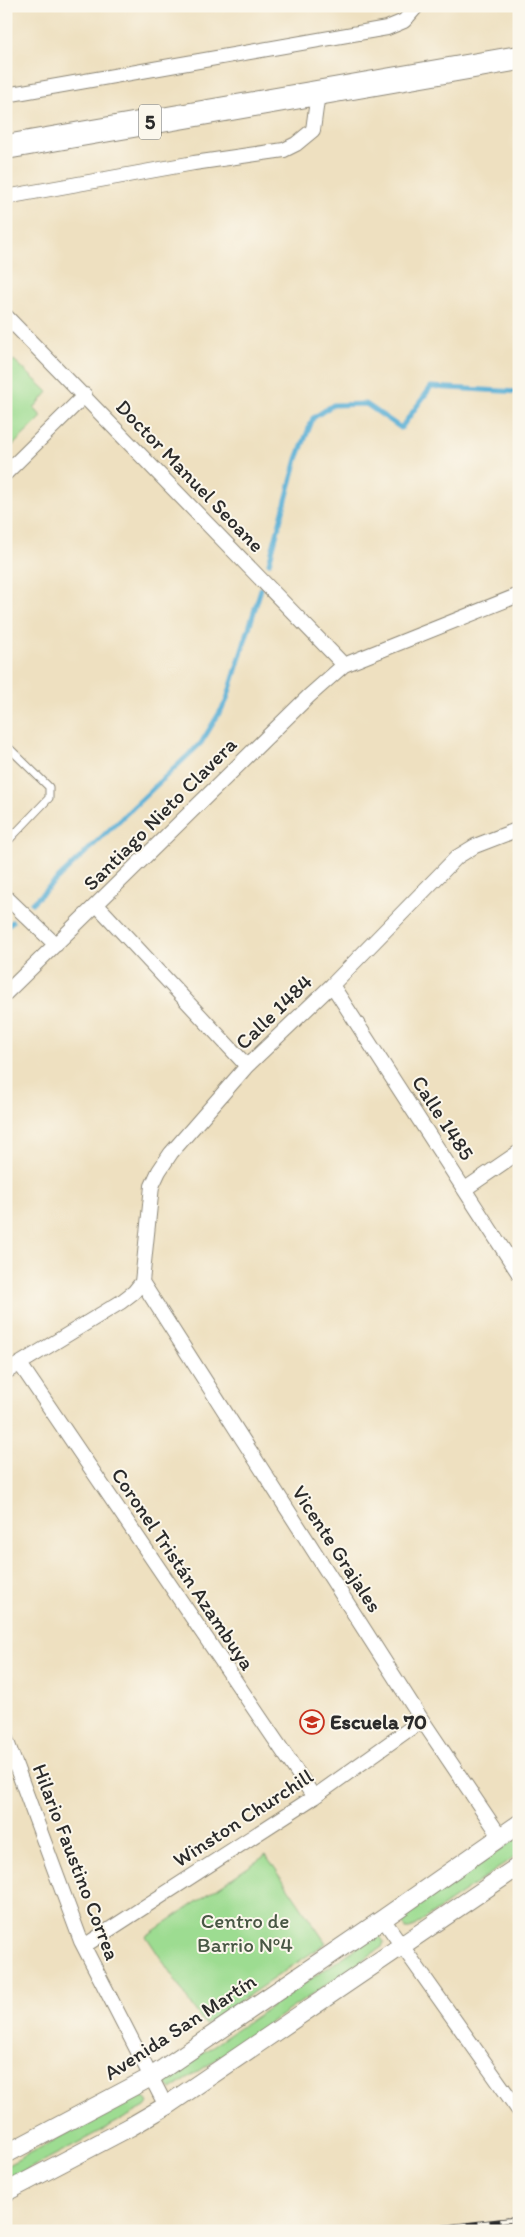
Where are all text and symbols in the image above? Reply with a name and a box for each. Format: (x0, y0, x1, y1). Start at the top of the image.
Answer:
road number: 5 (139, 104, 161, 140)
street label: Doctor Manuel Seoane (111, 394, 270, 557)
street label: Santiago Nieto Clavera (78, 732, 242, 896)
street label: Calle 1484 (230, 969, 318, 1055)
street label: Calle 1485 (407, 1071, 480, 1165)
street label: Coronel Tristán Azambuya (106, 1463, 261, 1675)
street label: Vicente Grajales (287, 1481, 388, 1617)
school or university icon: Escuela 70 (299, 1709, 325, 1735)
place label: Escuela 70 (330, 1709, 427, 1734)
street label: Hilario Faustino Correa (27, 1760, 125, 1964)
street label: Winston Churchill (168, 1763, 317, 1872)
park label: Centro de Barrio Nº4 (197, 1908, 293, 1957)
street label: Avenida San Martín (99, 1968, 261, 2085)

